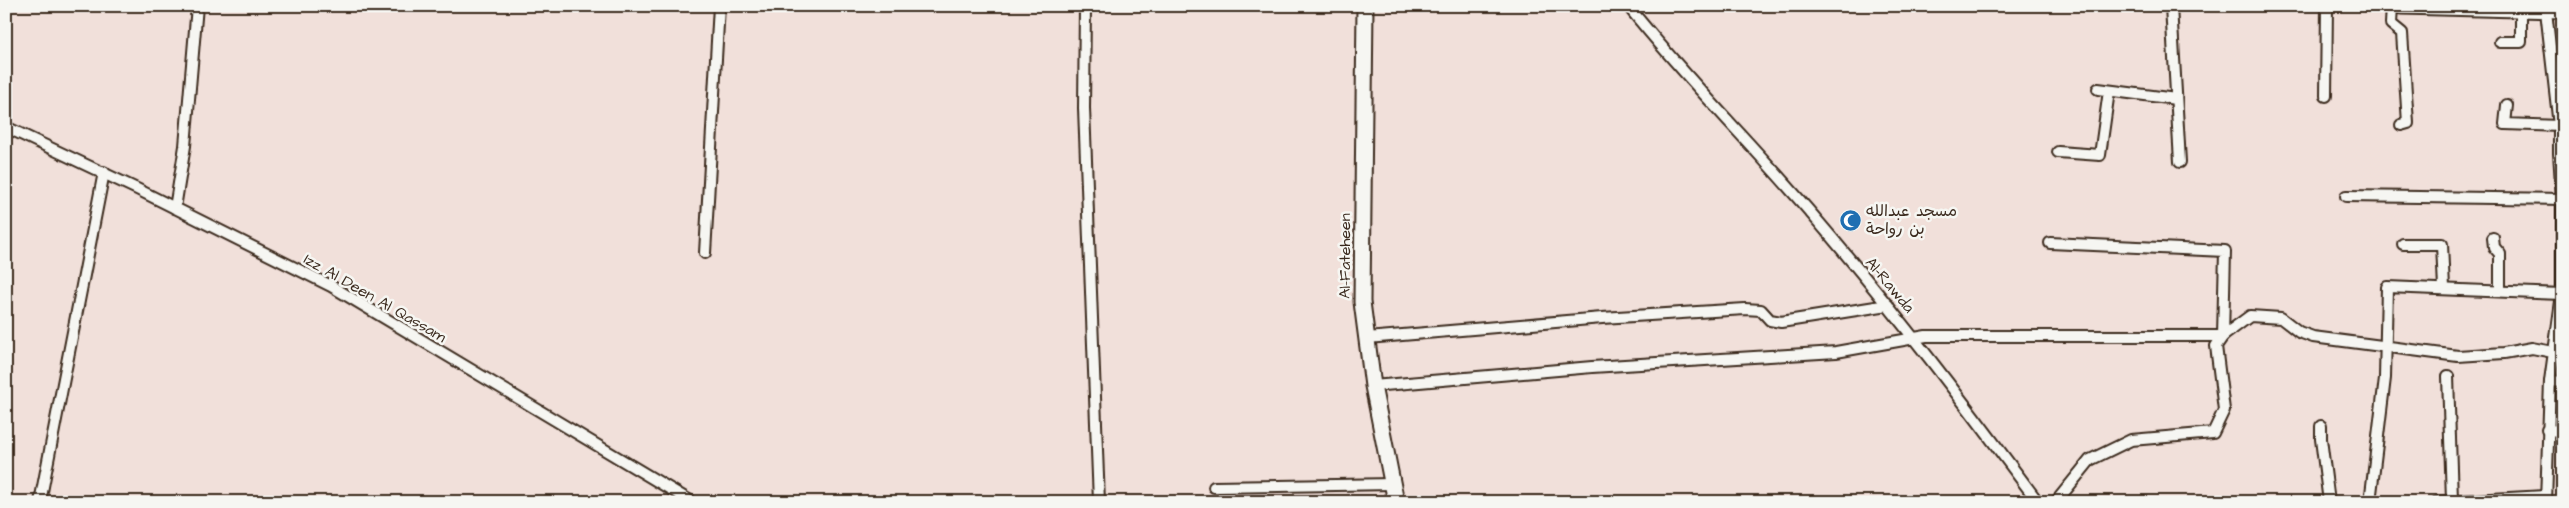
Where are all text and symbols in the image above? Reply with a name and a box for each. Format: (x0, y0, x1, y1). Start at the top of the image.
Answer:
place label: مسجد عبدالله بن رواحة (1866, 200, 1957, 240)
mosque icon: مسجد عبدالله بن رواحة (1838, 208, 1862, 232)
street label: Al-Fateheen (1334, 213, 1356, 299)
street label: Izz Al Deen Al Qassam (300, 248, 451, 348)
street label: Al-Rawda (1860, 252, 1920, 318)

